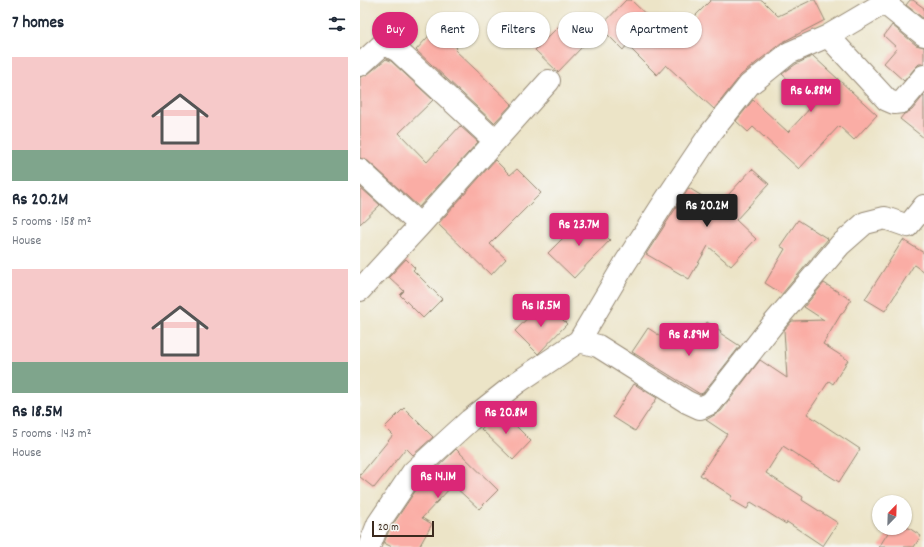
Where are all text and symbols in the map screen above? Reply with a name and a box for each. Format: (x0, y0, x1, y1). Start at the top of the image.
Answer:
text: 7 homes (12, 12, 64, 36)
chip: Buy (372, 12, 418, 48)
chip: Rent (426, 12, 479, 48)
chip: Filters (487, 12, 550, 48)
chip: New (558, 12, 608, 48)
chip: Apartment (616, 12, 702, 48)
icon: filters (326, 13, 348, 35)
pin: Rs 6.88M (770, 79, 852, 113)
text: Rs 6.88M (790, 82, 832, 101)
icon: home (144, 83, 216, 155)
text: Rs 20.2M (12, 189, 68, 213)
pin: Rs 20.2M (666, 194, 748, 228)
text: Rs 20.2M (685, 197, 729, 216)
text: 5 rooms · 158 m² (12, 213, 91, 232)
pin: Rs 23.7M (538, 213, 620, 247)
text: Rs 23.7M (559, 216, 600, 235)
text: House (12, 232, 41, 251)
pin: Rs 18.5M (500, 294, 582, 328)
icon: home (144, 295, 216, 367)
text: Rs 18.5M (522, 297, 560, 316)
pin: Rs 8.89M (648, 323, 730, 357)
text: Rs 8.89M (669, 326, 709, 345)
text: Rs 18.5M (12, 401, 63, 425)
pin: Rs 20.8M (465, 401, 547, 435)
text: Rs 20.8M (485, 404, 527, 423)
text: 5 rooms · 143 m² (12, 425, 91, 444)
text: House (12, 444, 41, 463)
pin: Rs 14.1M (397, 465, 479, 499)
text: Rs 14.1M (420, 468, 456, 487)
north arrow (872, 495, 912, 535)
map controls (872, 495, 912, 535)
scale bar (372, 519, 434, 538)
text: 20 m (378, 520, 399, 536)

